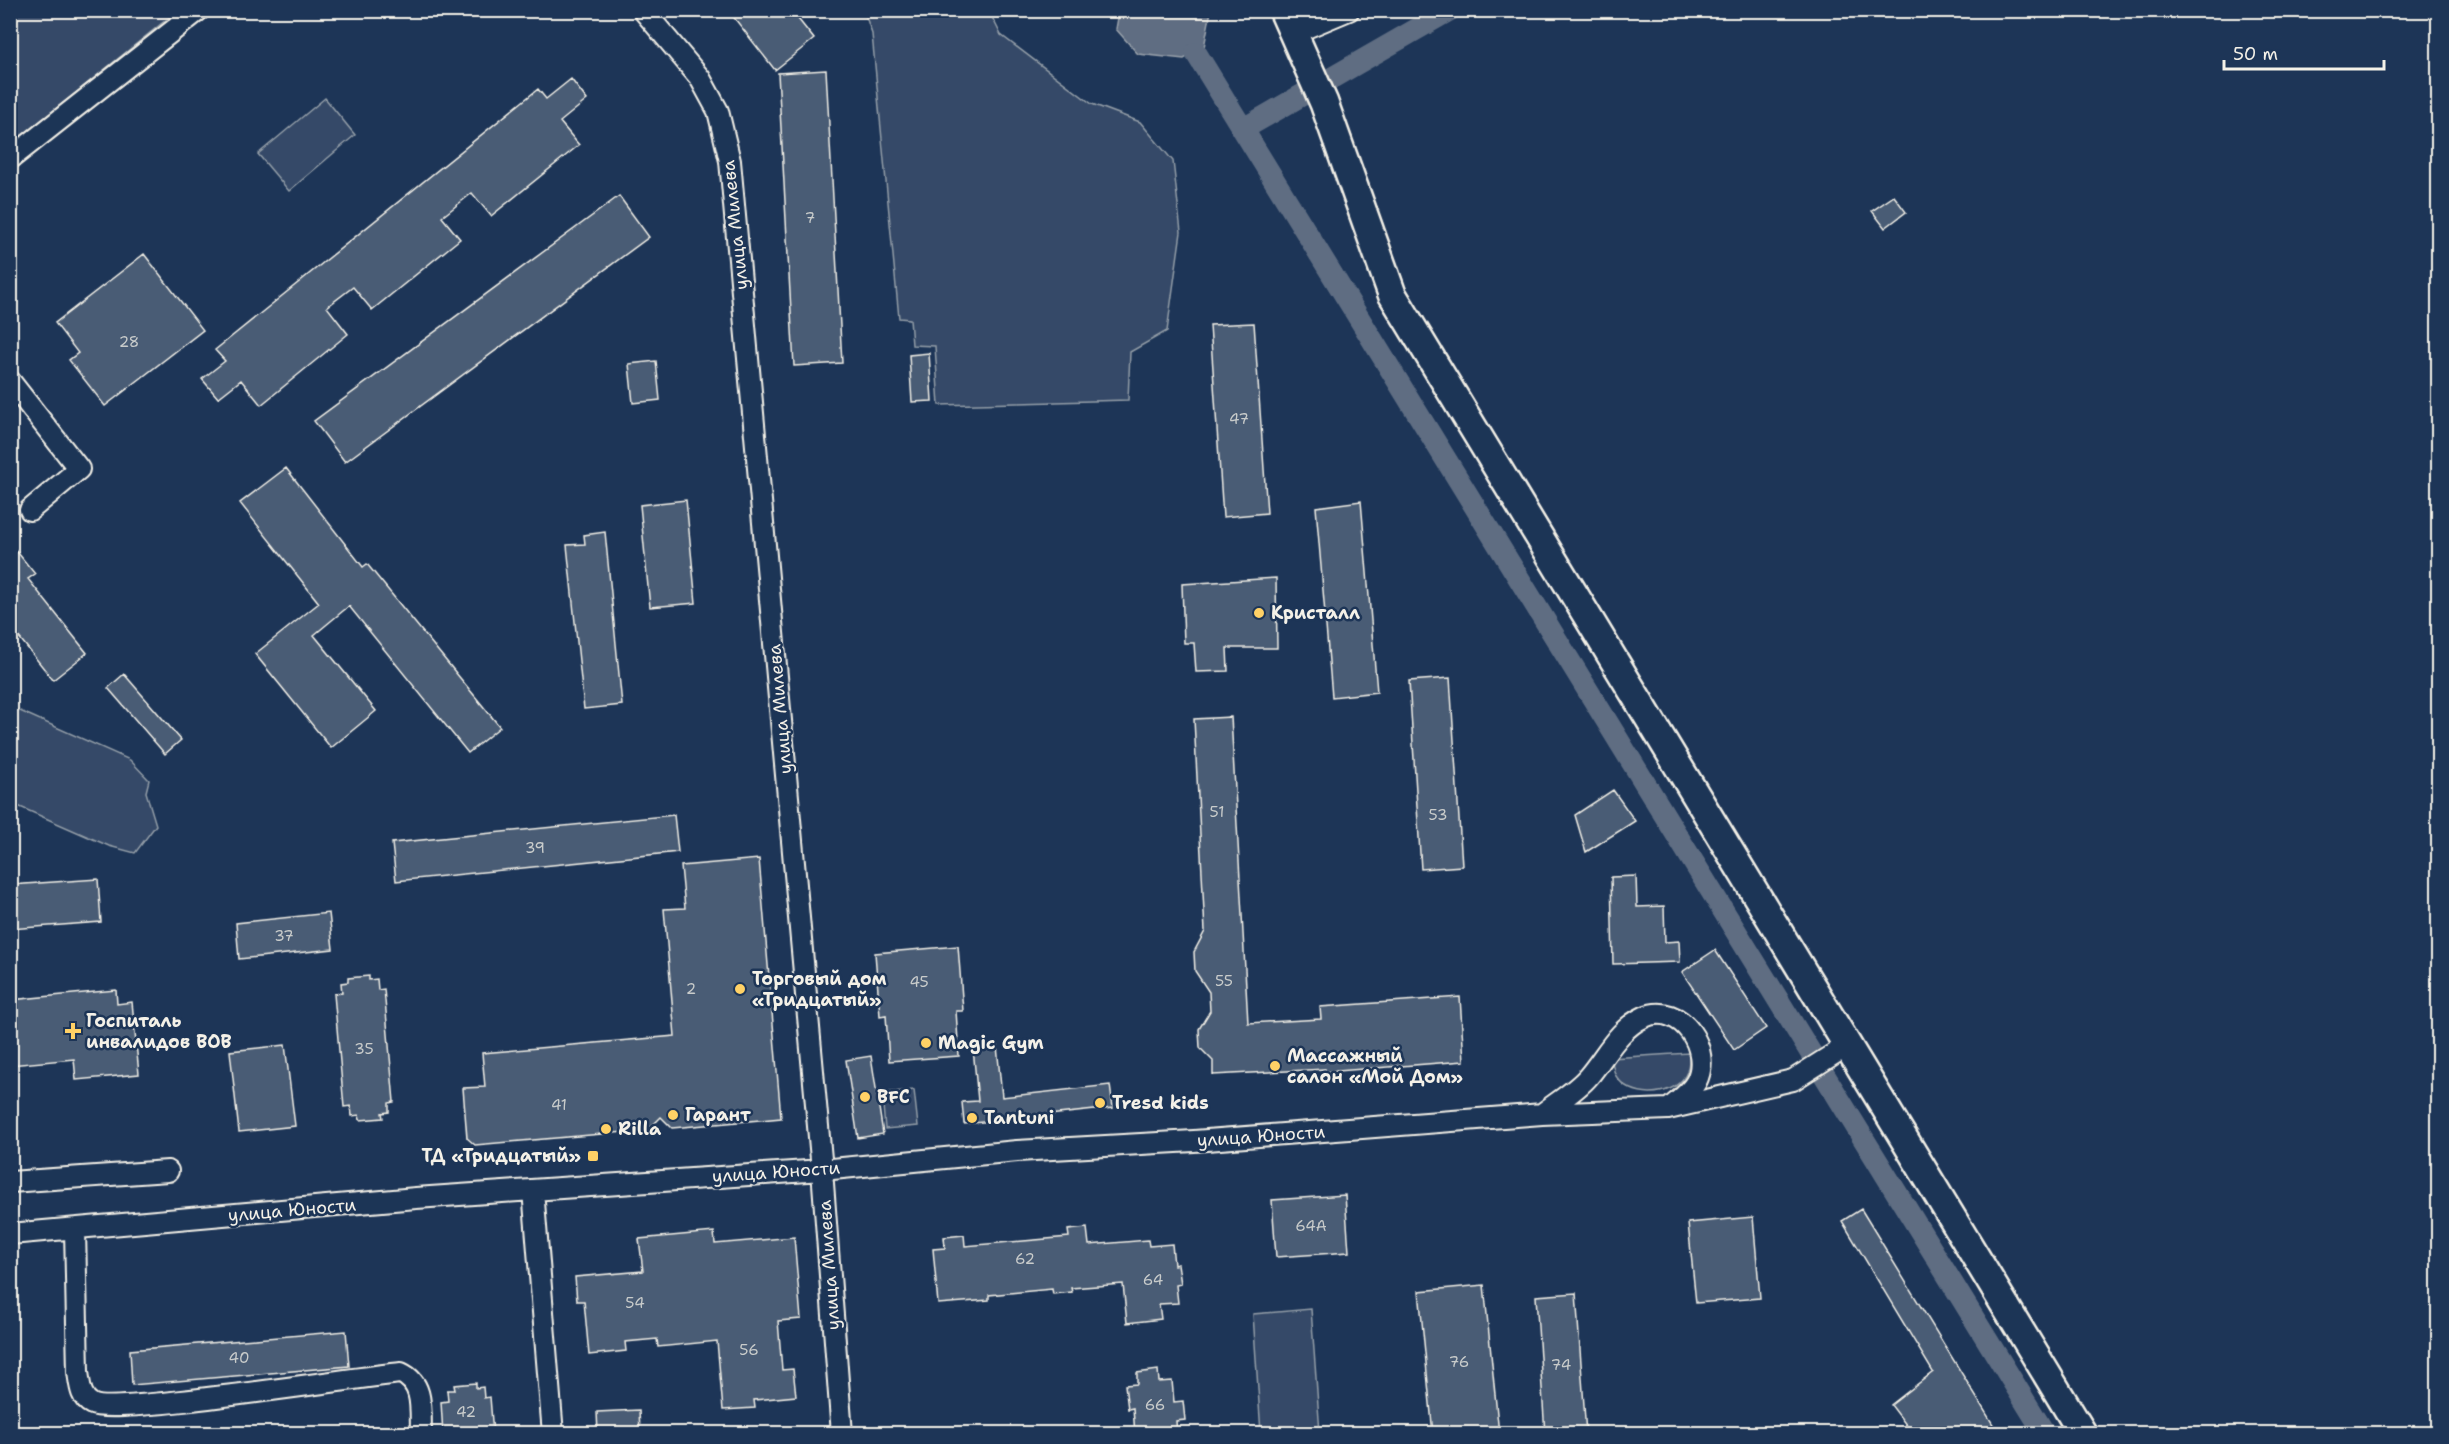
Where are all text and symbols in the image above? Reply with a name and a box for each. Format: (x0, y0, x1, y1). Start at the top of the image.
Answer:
scale bar (2224, 33, 2384, 71)
text: 50 m (2233, 42, 2278, 66)
street label: улица Милева (716, 159, 754, 291)
house number: 7 (805, 208, 815, 228)
house number: 28 (119, 332, 139, 352)
house number: 47 (1229, 409, 1249, 429)
place label: Кристалл (1271, 601, 1360, 625)
marker: Кристалл (1252, 606, 1266, 620)
street label: улица Милева (762, 643, 798, 775)
house number: 51 (1210, 802, 1224, 822)
house number: 53 (1429, 805, 1448, 825)
house number: 39 (525, 838, 545, 858)
house number: 37 (274, 926, 294, 946)
place label: Торговый дом «Тридцатый» (752, 967, 887, 1012)
house number: 55 (1215, 971, 1233, 991)
house number: 45 (909, 972, 929, 992)
house number: 2 (686, 979, 696, 999)
marker: Торговый дом «Тридцатый» (733, 982, 747, 996)
place label: Госпиталь инвалидов ВОВ (86, 1009, 232, 1054)
marker: Госпиталь инвалидов ВОВ (64, 1022, 82, 1040)
place label: Magic Gym (938, 1031, 1044, 1055)
marker: Magic Gym (919, 1036, 933, 1050)
house number: 35 (354, 1039, 374, 1059)
place label: Массажный салон «Мой Дом» (1287, 1044, 1463, 1089)
marker: Массажный салон «Мой Дом» (1268, 1059, 1282, 1073)
place label: BFC (877, 1085, 910, 1109)
marker: BFC (858, 1090, 872, 1104)
place label: Tresd kids (1112, 1091, 1209, 1115)
house number: 41 (551, 1095, 567, 1115)
marker: Tresd kids (1093, 1096, 1107, 1110)
place label: Гарант (685, 1103, 751, 1127)
place label: Tantuni (984, 1106, 1054, 1130)
marker: Гарант (666, 1108, 680, 1122)
marker: Tantuni (965, 1111, 979, 1125)
place label: Rilla (618, 1117, 662, 1141)
street label: улица Юности (1196, 1120, 1326, 1152)
marker: Rilla (599, 1122, 613, 1136)
place label: ТД «Тридцатый» (421, 1144, 581, 1168)
marker: ТД «Тридцатый» (586, 1149, 600, 1163)
street label: улица Юности (711, 1156, 841, 1188)
street label: улица Юности (227, 1192, 357, 1228)
street label: улица Милева (812, 1199, 846, 1331)
house number: 64А (1295, 1216, 1327, 1236)
house number: 62 (1015, 1249, 1035, 1269)
house number: 64 (1143, 1270, 1163, 1290)
house number: 54 (625, 1293, 645, 1313)
house number: 56 (739, 1340, 759, 1360)
house number: 40 (229, 1348, 249, 1368)
house number: 76 (1449, 1352, 1469, 1372)
house number: 74 (1551, 1355, 1571, 1375)
house number: 66 (1145, 1395, 1165, 1415)
house number: 42 (456, 1402, 476, 1422)

